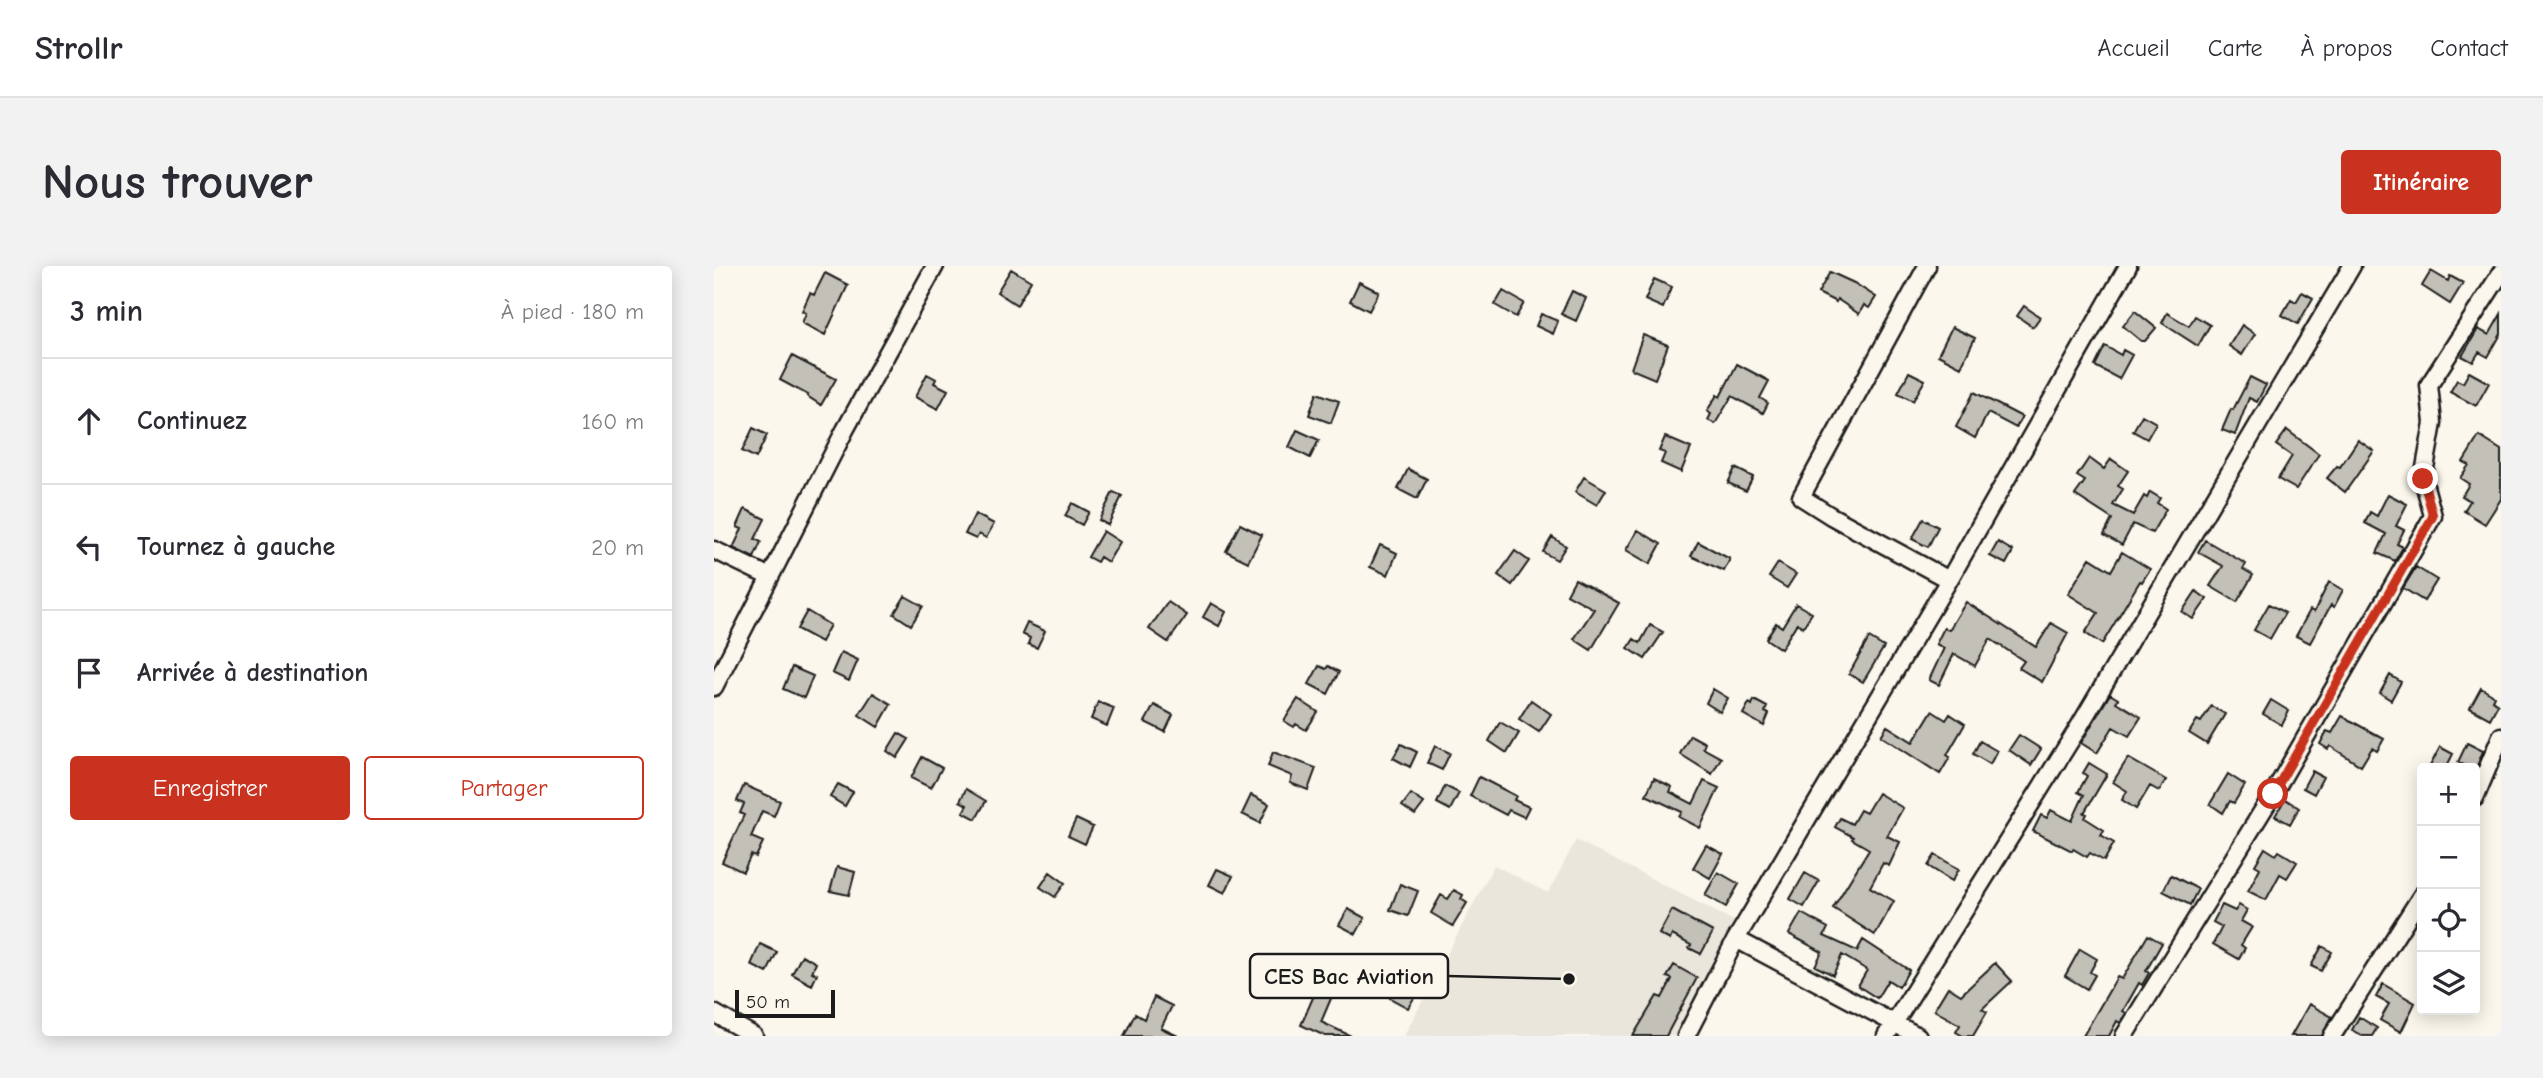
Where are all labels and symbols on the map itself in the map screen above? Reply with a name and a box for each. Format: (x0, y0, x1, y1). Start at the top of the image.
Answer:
route end (2407, 463, 2438, 494)
route start (2257, 778, 2288, 809)
callout: CES Bac Aviation (1250, 954, 1448, 998)
text: CES Bac Aviation (1264, 963, 1434, 990)
scale bar (735, 987, 835, 1019)

